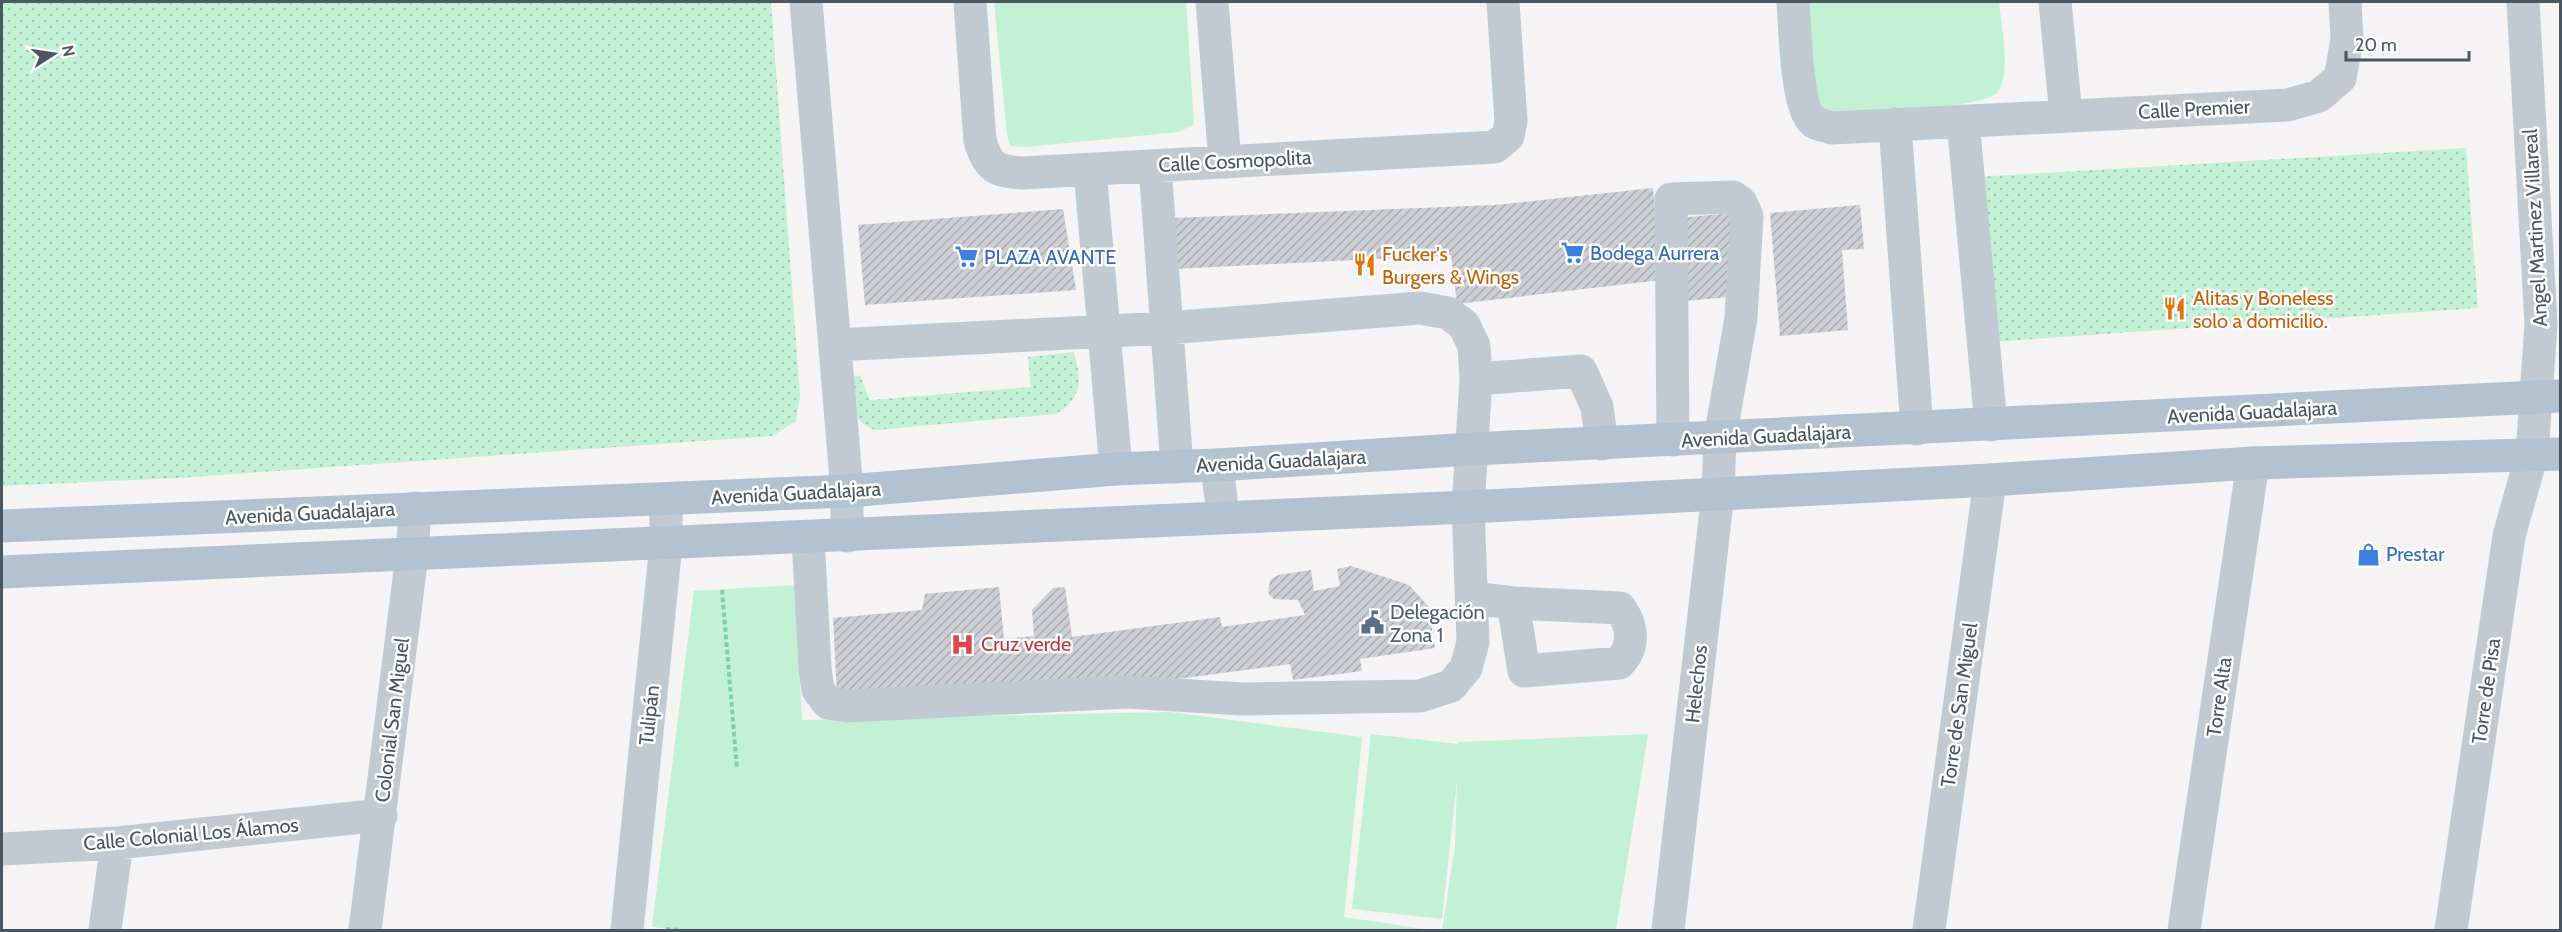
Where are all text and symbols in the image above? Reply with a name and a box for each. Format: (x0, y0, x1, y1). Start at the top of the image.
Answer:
north arrow (24, 24, 84, 84)
scale bar (2346, 24, 2469, 62)
text: 20 m (2355, 34, 2397, 56)
text: N (58, 43, 79, 58)
street label: Calle Premier (2137, 94, 2251, 124)
street label: Angel Martinez Villareal (2518, 128, 2552, 328)
street label: Calle Cosmopolita (1158, 145, 1313, 177)
supermarket icon: Bodega Aurrera (1559, 240, 1585, 266)
place label: Bodega Aurrera (1590, 241, 1720, 265)
place label: Fucker's Burgers & Wings (1382, 242, 1519, 289)
supermarket icon: PLAZA AVANTE (953, 244, 979, 270)
place label: PLAZA AVANTE (984, 245, 1116, 269)
restaurant icon: Fucker's Burgers & Wings (1351, 252, 1377, 278)
place label: Alitas y Boneless solo a domicilio. (2193, 286, 2334, 333)
restaurant icon: Alitas y Boneless solo a domicilio. (2162, 296, 2188, 322)
street label: Avenida Guadalajara (2166, 396, 2338, 428)
street label: Avenida Guadalajara (1680, 420, 1852, 452)
street label: Avenida Guadalajara (1195, 445, 1367, 477)
street label: Avenida Guadalajara (710, 477, 882, 509)
street label: Avenida Guadalajara (224, 497, 396, 529)
shop icon: Prestar (2355, 541, 2381, 567)
place label: Prestar (2386, 542, 2445, 566)
place label: Delegación Zona 1 (1390, 600, 1485, 647)
public building icon: Delegación Zona 1 (1359, 610, 1385, 636)
street label: Torre de San Miguel (1936, 621, 1982, 789)
hospital icon: Cruz verde (950, 631, 976, 657)
place label: Cruz verde (981, 632, 1071, 656)
street label: Colonial San Miguel (370, 636, 414, 804)
street label: Torre de Pisa (2467, 636, 2505, 745)
street label: Helechos (1680, 644, 1712, 724)
street label: Torre Alta (2202, 655, 2237, 738)
street label: Tulipán (634, 684, 664, 746)
street label: Calle Colonial Los Álamos (82, 813, 300, 855)

